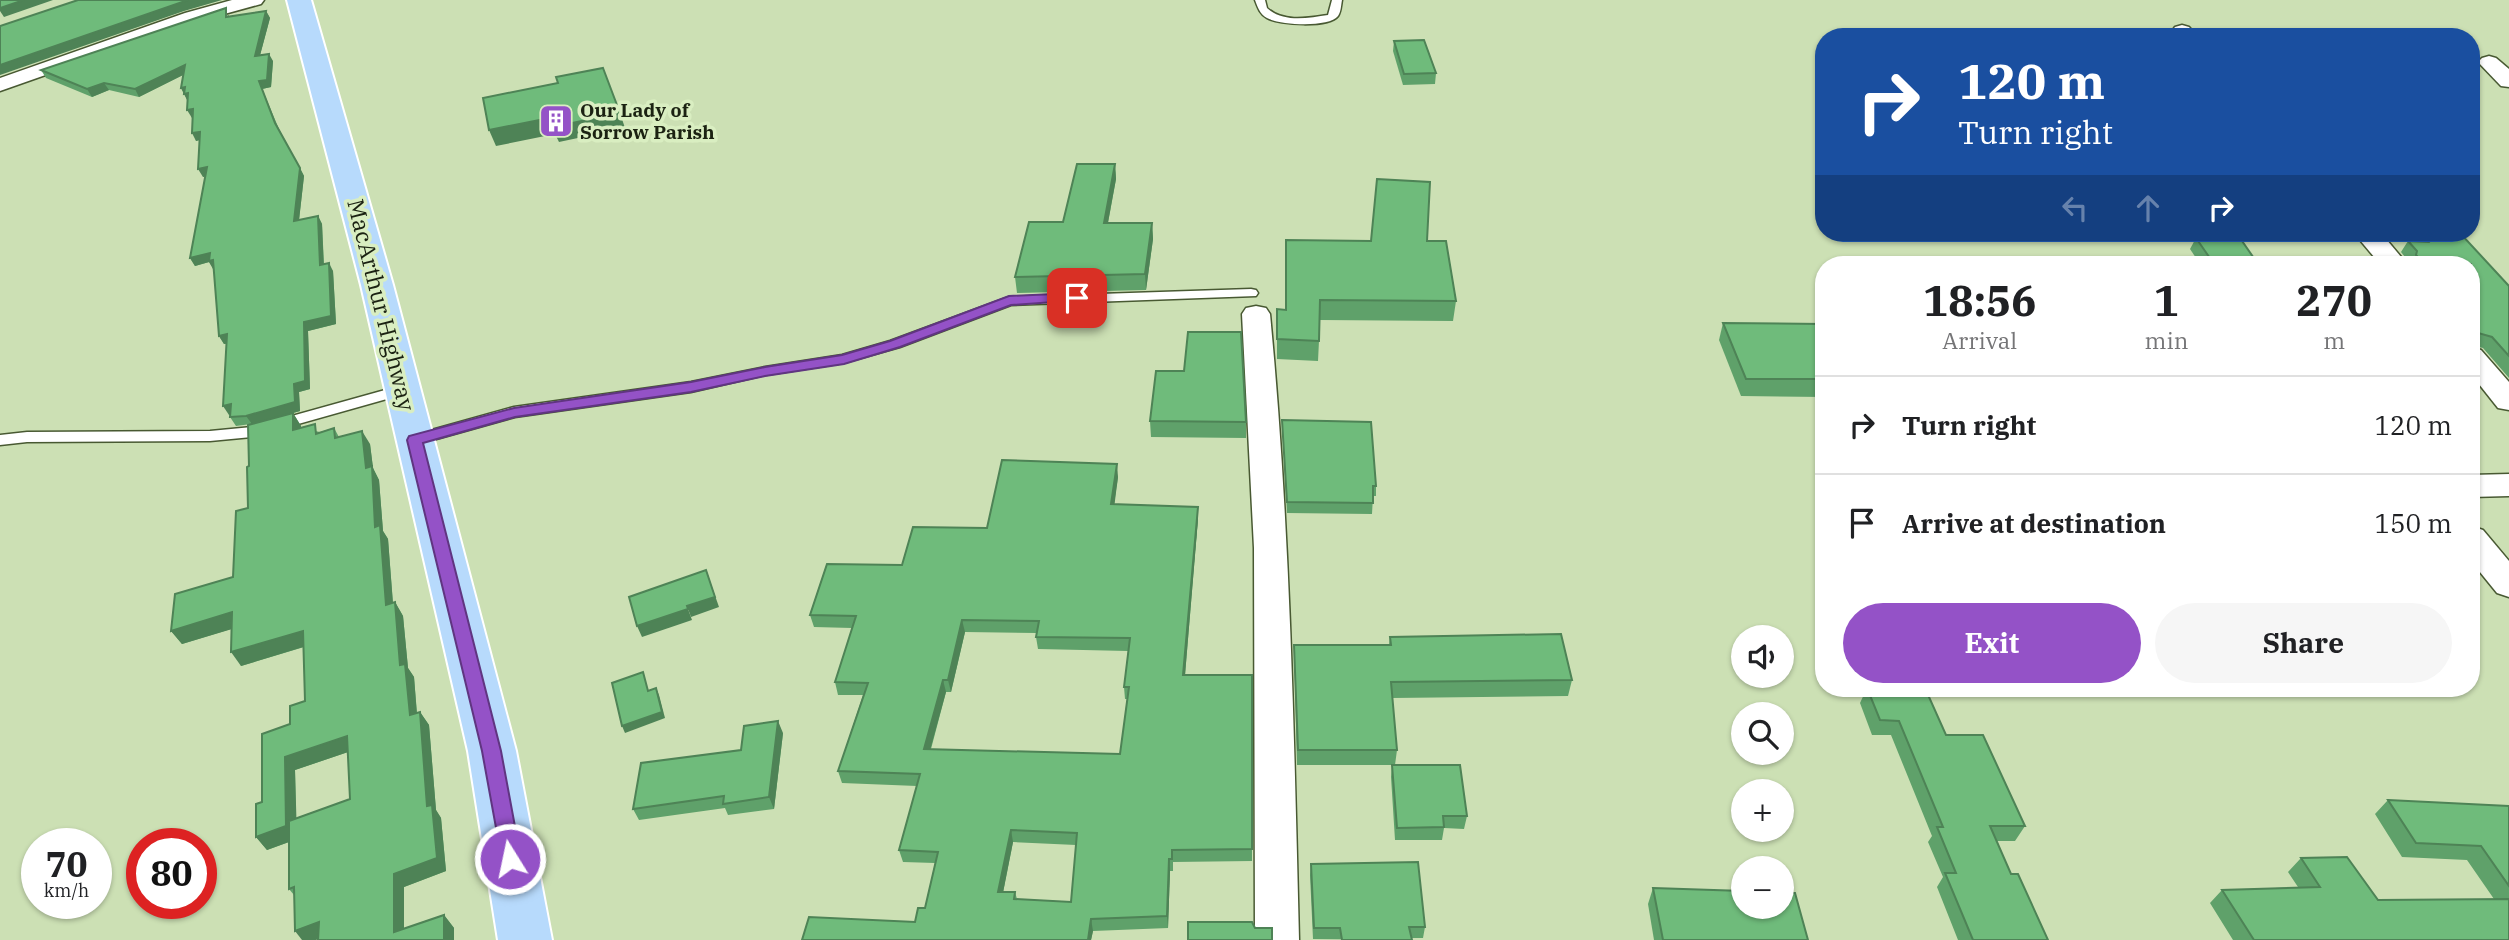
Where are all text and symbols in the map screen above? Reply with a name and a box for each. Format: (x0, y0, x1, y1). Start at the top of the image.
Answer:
text: 120 m (1958, 49, 2105, 112)
icon: right (1843, 56, 1934, 147)
place label: Our Lady of Sorrow Parish (580, 98, 715, 144)
building icon: Our Lady of Sorrow Parish (537, 102, 575, 140)
text: Turn right (1958, 111, 2113, 153)
icon: left (2056, 189, 2094, 227)
icon: ahead (2129, 189, 2167, 227)
icon: right (2202, 189, 2240, 227)
street label: MacArthur Highway (341, 196, 423, 415)
pin (1047, 268, 1107, 328)
text: 18:56 (1923, 273, 2037, 328)
text: 1 (2154, 273, 2179, 328)
text: 270 (2296, 273, 2372, 328)
icon: arrive (1058, 279, 1096, 317)
text: Arrival (1942, 325, 2017, 355)
text: min (2145, 325, 2188, 355)
text: m (2323, 325, 2345, 355)
icon: right (1843, 406, 1881, 444)
text: Turn right (1902, 408, 2036, 442)
text: 120 m (2374, 408, 2452, 442)
icon: arrive (1843, 504, 1881, 542)
text: Arrive at destination (1902, 506, 2166, 540)
text: 150 m (2374, 506, 2452, 540)
button: Exit (1843, 603, 2141, 683)
button: Share (2155, 603, 2452, 683)
map controls (1731, 625, 1794, 919)
button: sound (1731, 625, 1794, 688)
button: search (1731, 702, 1794, 765)
button: + (1731, 779, 1794, 842)
position arrow (473, 822, 547, 896)
speed limit sign: 80 (126, 828, 217, 919)
text: 70 (45, 841, 88, 887)
button: − (1731, 856, 1794, 919)
text: km/h (44, 879, 89, 902)

